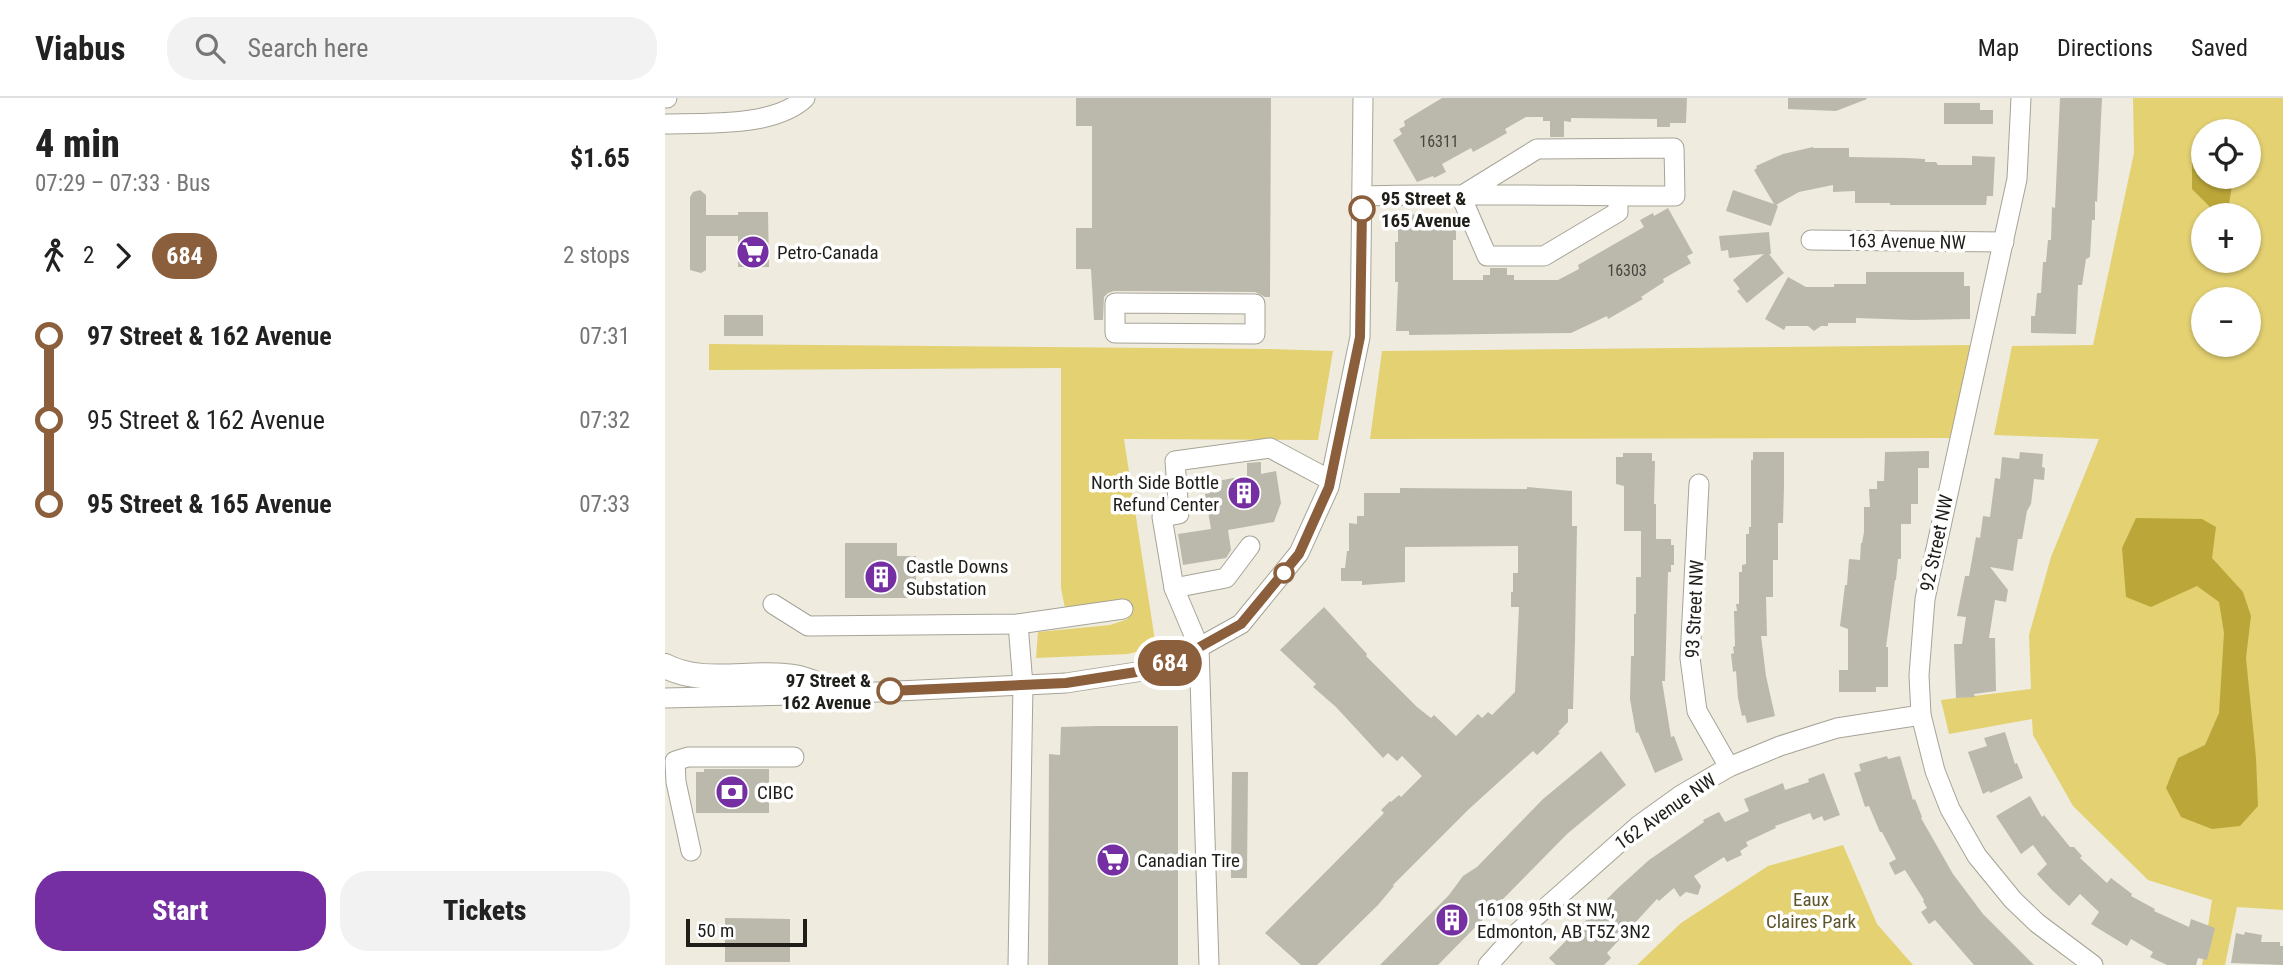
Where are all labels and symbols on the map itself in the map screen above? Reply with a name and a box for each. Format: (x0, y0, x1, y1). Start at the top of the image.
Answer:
house number: 16311 (1419, 132, 1459, 151)
place label: 95 Street & 165 Avenue (1381, 187, 1470, 232)
marker: 95 Street & 165 Avenue (1349, 196, 1375, 222)
street label: 163 Avenue NW (1848, 229, 1966, 254)
supermarket icon: Petro-Canada (734, 233, 772, 271)
place label: Petro-Canada (777, 241, 879, 264)
house number: 16303 (1607, 261, 1647, 280)
place label: North Side Bottle Refund Center (1091, 471, 1219, 516)
building icon: North Side Bottle Refund Center (1225, 474, 1263, 512)
street label: 92 Street NW (1915, 493, 1958, 594)
place label: Castle Downs Substation (906, 555, 1008, 600)
building icon: Castle Downs Substation (862, 558, 900, 596)
street label: 93 Street NW (1680, 559, 1709, 659)
unlabelled marker (1274, 563, 1294, 583)
line badge: 684 (1130, 640, 1210, 686)
place label: 97 Street & 162 Avenue (782, 669, 871, 714)
marker: 97 Street & 162 Avenue (877, 678, 903, 704)
street label: 162 Avenue NW (1610, 768, 1720, 855)
bank icon: CIBC (713, 773, 751, 811)
place label: CIBC (757, 781, 794, 804)
supermarket icon: Canadian Tire (1094, 841, 1132, 879)
place label: Canadian Tire (1137, 849, 1240, 872)
park label: Eaux Claires Park (1766, 888, 1856, 933)
place label: 16108 95th St NW, Edmonton, AB T5Z 3N2 (1477, 898, 1650, 943)
building icon: 16108 95th St NW, Edmonton, AB T5Z 3N2 (1433, 901, 1471, 939)
scale bar (686, 916, 807, 948)

